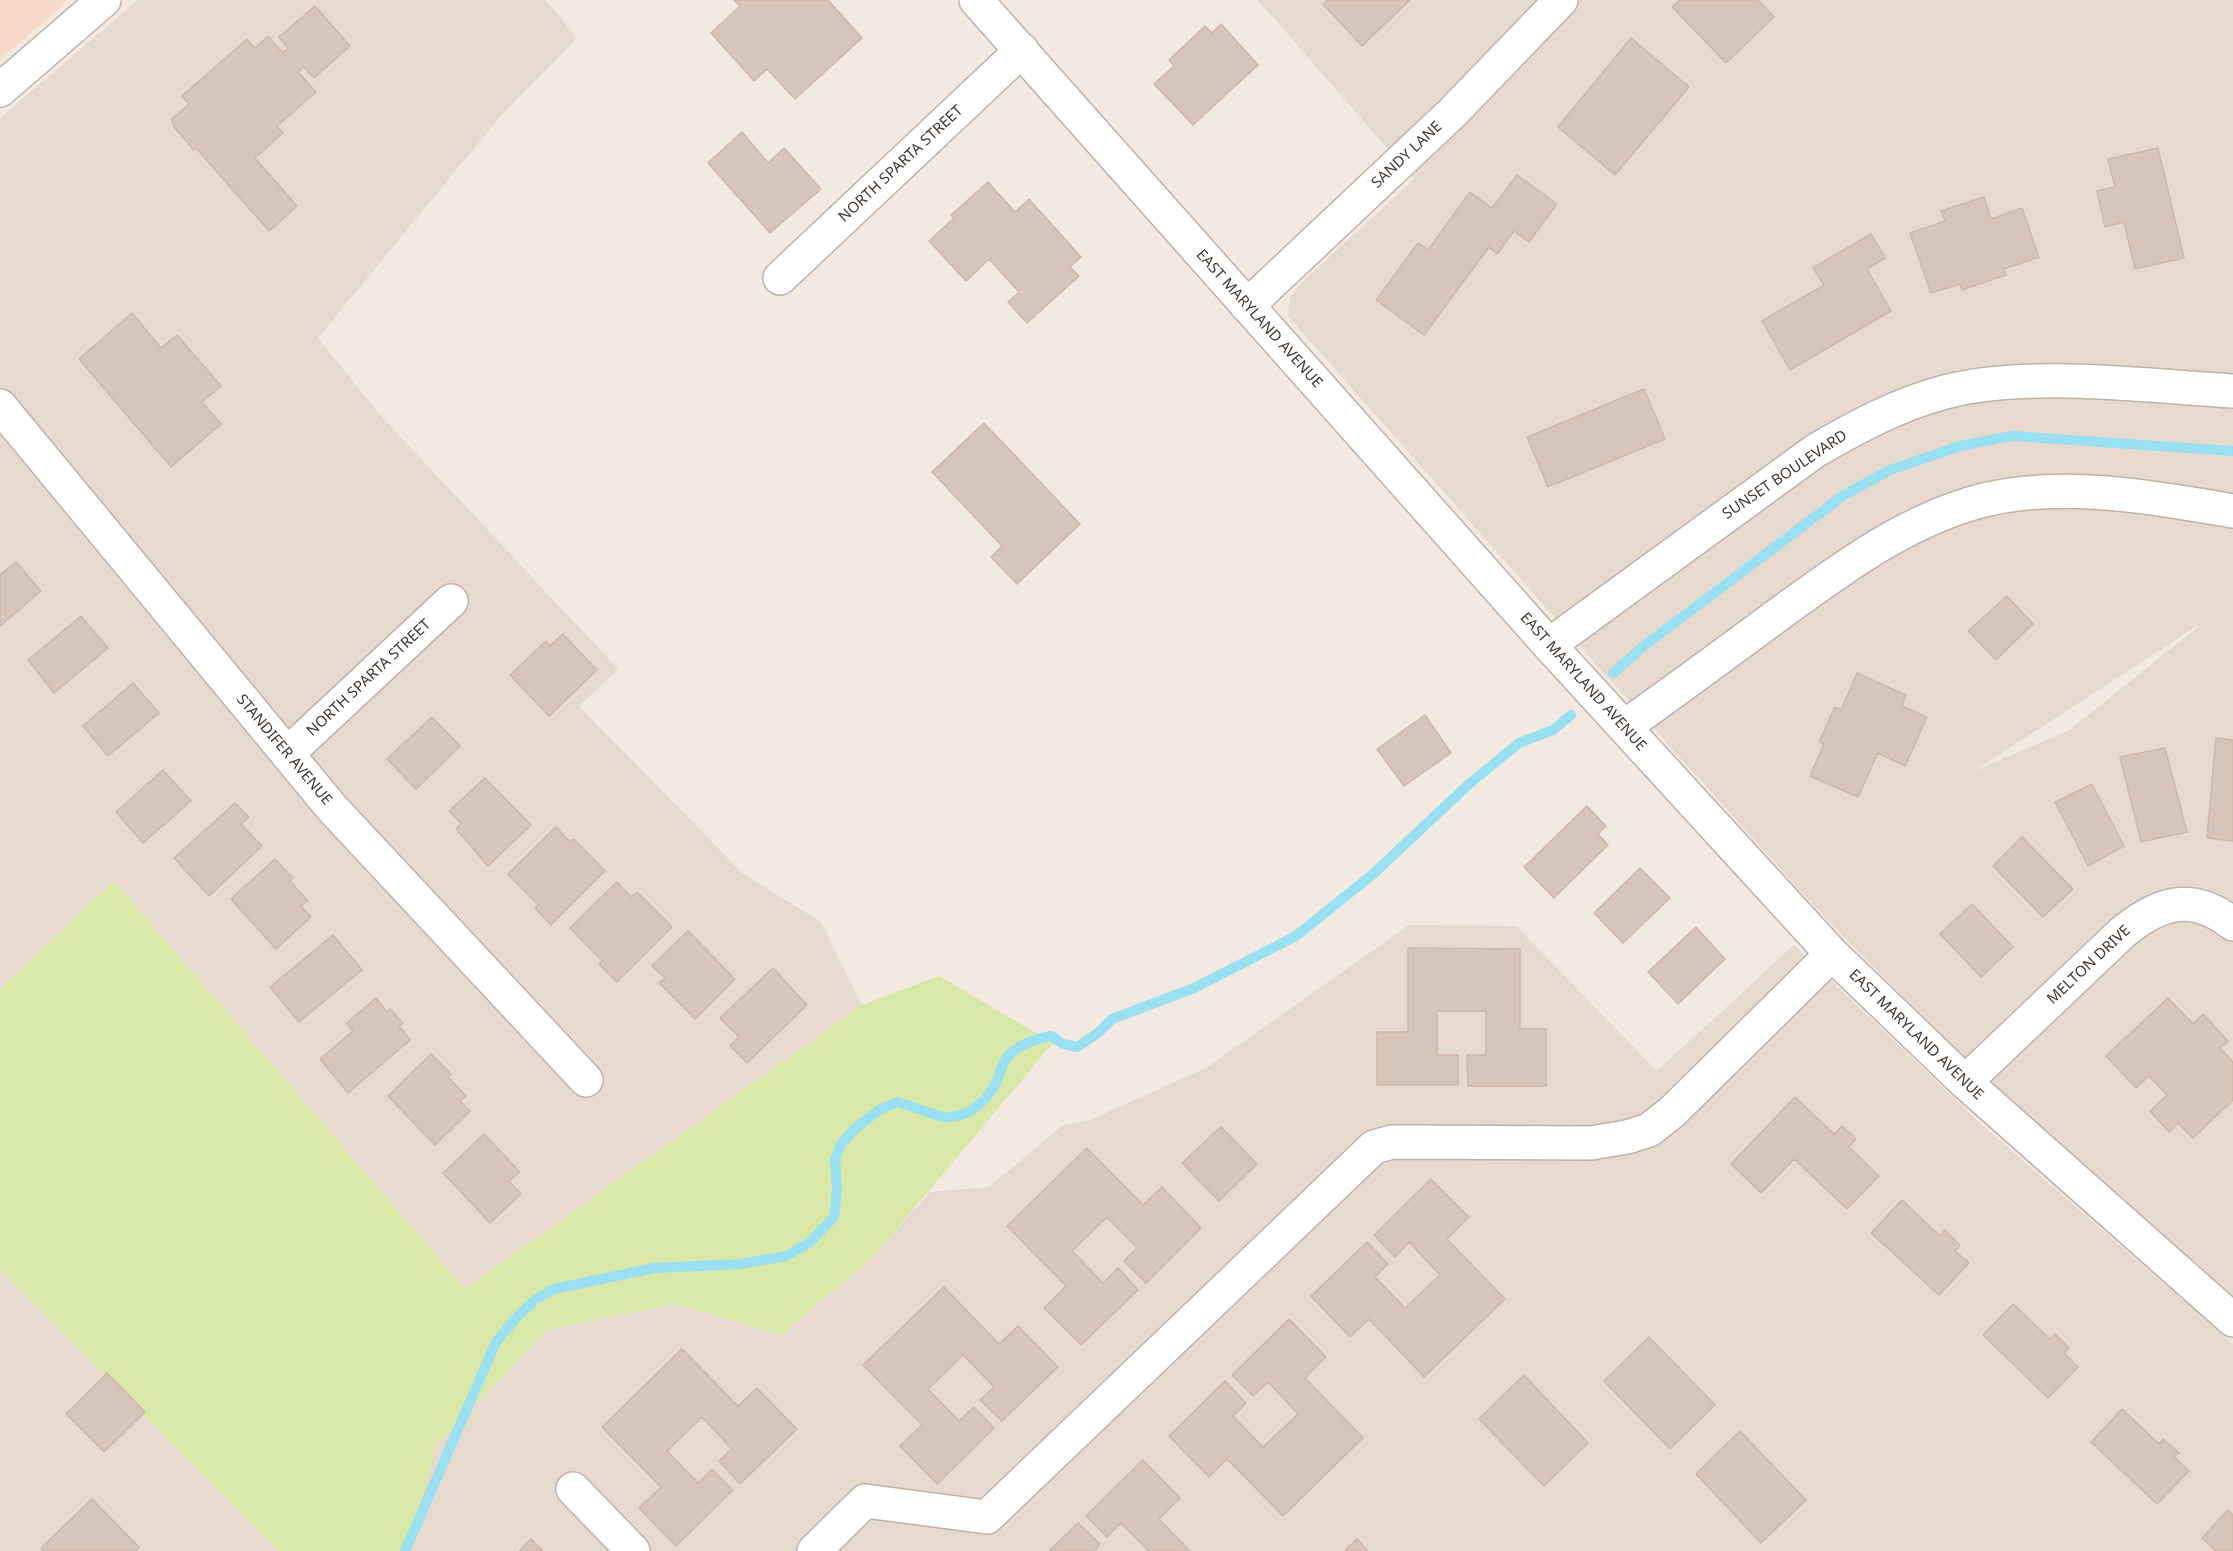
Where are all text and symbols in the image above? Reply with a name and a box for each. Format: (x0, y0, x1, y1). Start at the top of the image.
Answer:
street label: NORTH SPARTA STREET (835, 102, 967, 226)
street label: SANDY LANE (1368, 118, 1446, 192)
street label: EAST MARYLAND AVENUE (1192, 246, 1326, 392)
street label: SUNSET BOULEVARD (1719, 427, 1851, 523)
street label: EAST MARYLAND AVENUE (1516, 609, 1650, 755)
street label: NORTH SPARTA STREET (303, 616, 435, 740)
street label: STANDIFER AVENUE (232, 691, 336, 809)
street label: MELTON DRIVE (2044, 922, 2134, 1008)
street label: EAST MARYLAND AVENUE (1845, 966, 1987, 1104)

